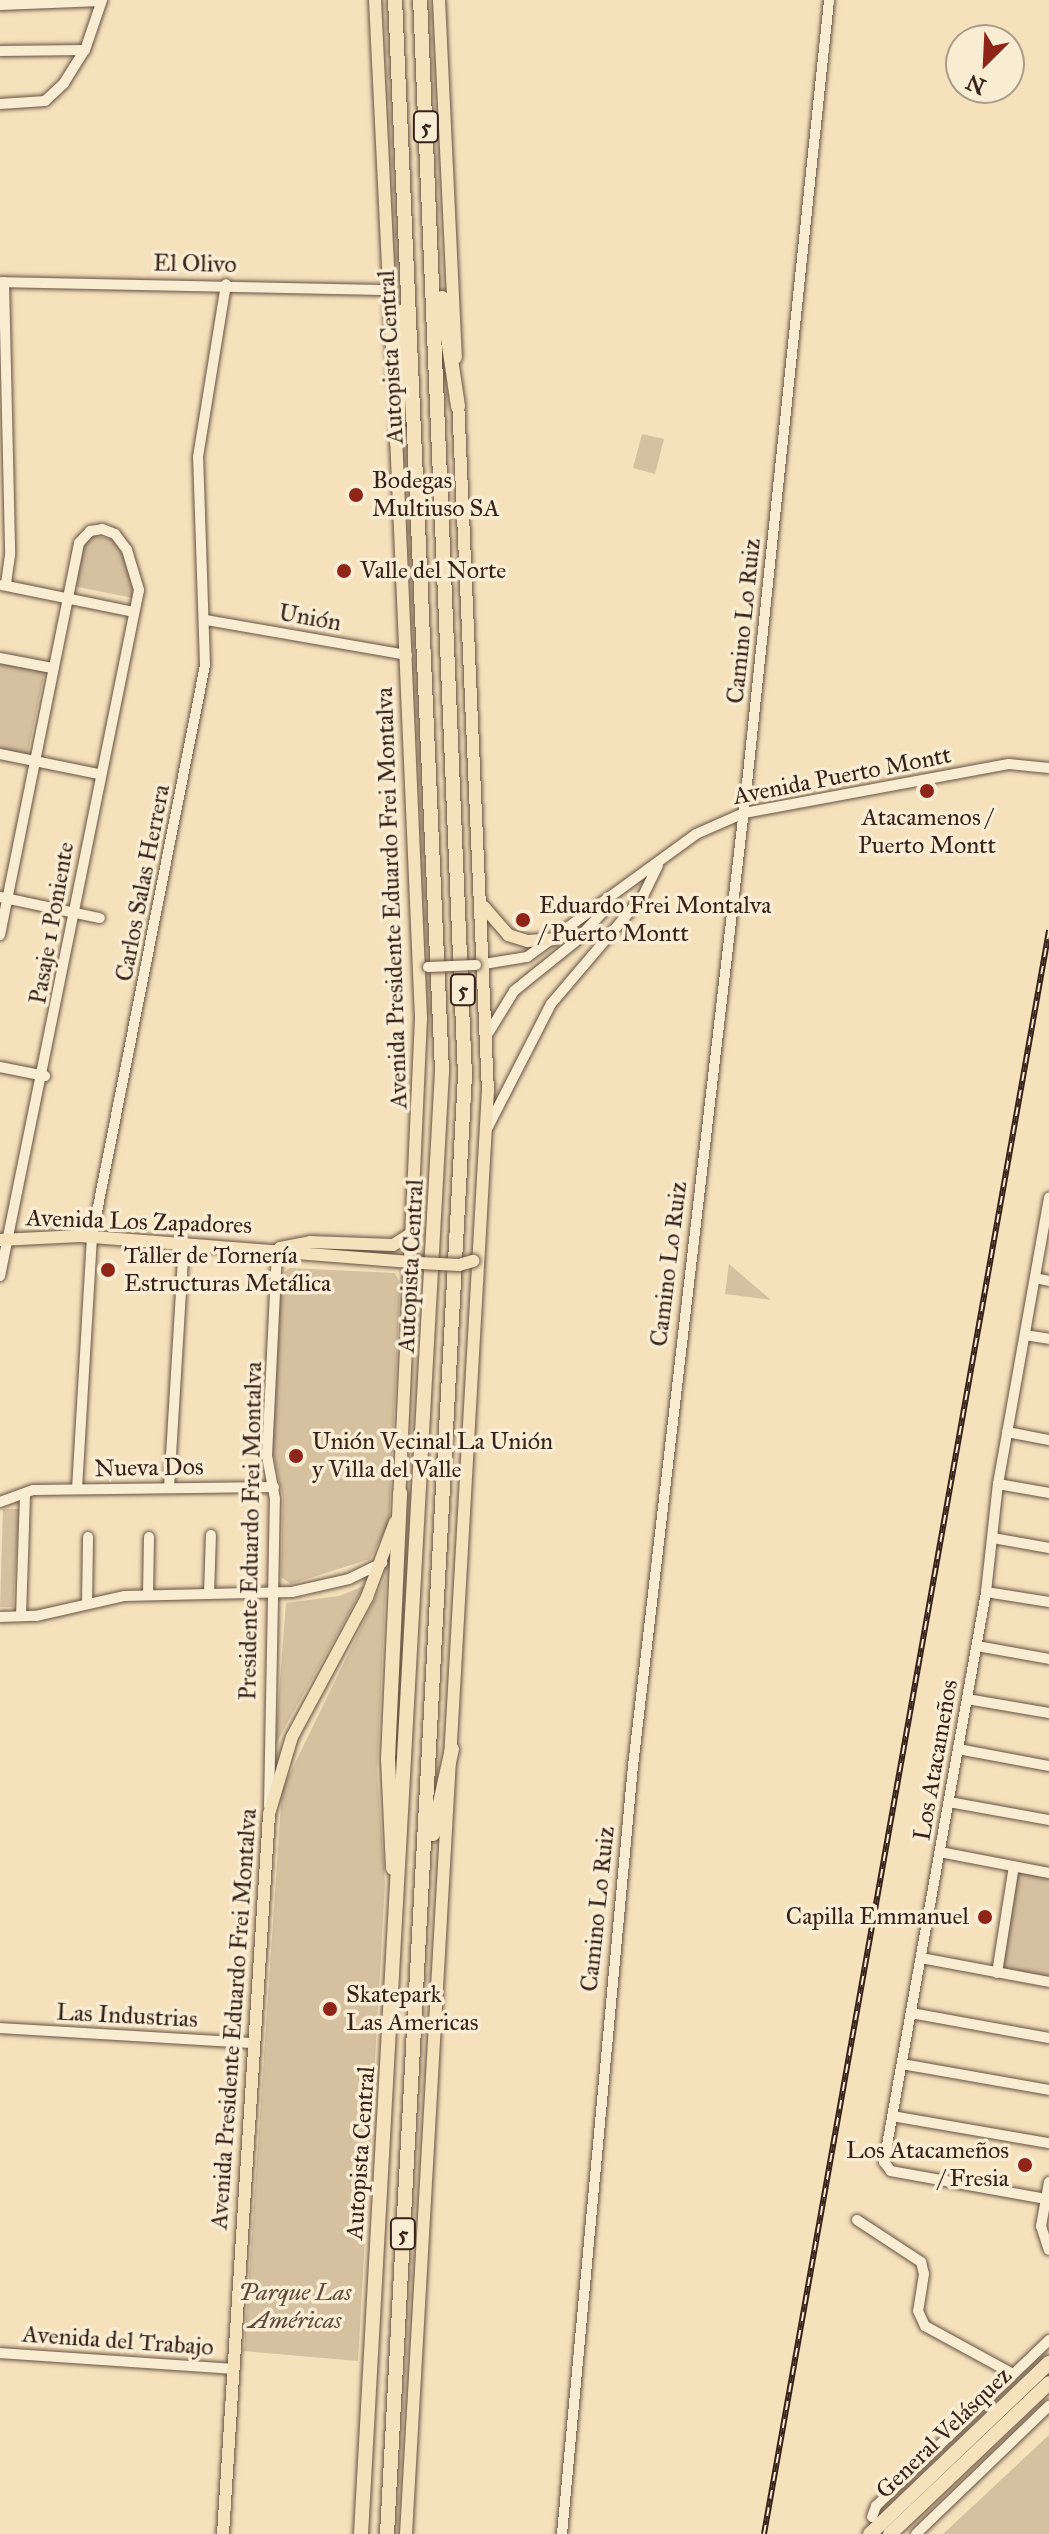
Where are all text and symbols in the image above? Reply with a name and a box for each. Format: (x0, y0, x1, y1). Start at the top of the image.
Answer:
north arrow (945, 24, 1025, 104)
text: N (962, 68, 990, 101)
road number: 5 (412, 109, 440, 145)
street label: El Olivo (153, 249, 237, 279)
street label: Autopista Central (372, 269, 410, 445)
place label: Bodegas Multiuso SA (372, 467, 500, 523)
marker: Bodegas Multiuso SA (347, 486, 365, 504)
street label: Camino Lo Ruiz (721, 537, 767, 705)
place label: Valle del Norte (360, 557, 506, 585)
marker: Valle del Norte (335, 562, 353, 580)
street label: Unión (276, 598, 344, 638)
street label: Avenida Presidente Eduardo Frei Montalva (370, 687, 414, 1109)
street label: Avenida Puerto Montt (731, 741, 953, 811)
street label: Carlos Salas Herrera (110, 782, 176, 984)
marker: Atacamenos / Puerto Montt (918, 782, 936, 800)
place label: Atacamenos / Puerto Montt (858, 804, 996, 860)
street label: Pasaje 1 Poniente (24, 840, 80, 1006)
place label: Eduardo Frei Montalva / Puerto Montt (539, 892, 771, 948)
marker: Eduardo Frei Montalva / Puerto Montt (514, 911, 532, 929)
road number: 5 (449, 972, 477, 1008)
street label: Autopista Central (392, 1178, 430, 1354)
street label: Camino Lo Ruiz (645, 1180, 693, 1348)
street label: Avenida Los Zapadores (25, 1204, 253, 1240)
place label: Taller de Tornería Estructuras Metálica (124, 1242, 331, 1298)
marker: Taller de Tornería Estructuras Metálica (99, 1261, 117, 1279)
street label: Presidente Eduardo Frei Montalva (234, 1361, 268, 1701)
place label: Unión Vecinal La Unión y Villa del Valle (312, 1428, 553, 1484)
marker: Unión Vecinal La Unión y Villa del Valle (287, 1447, 305, 1465)
street label: Nueva Dos (94, 1453, 204, 1483)
street label: Los Atacameños (908, 1677, 964, 1843)
street label: Avenida Presidente Eduardo Frei Montalva (205, 1808, 263, 2230)
street label: Camino Lo Ruiz (575, 1825, 621, 1993)
place label: Capilla Emmanuel (786, 1903, 969, 1931)
marker: Capilla Emmanuel (976, 1908, 994, 1926)
place label: Skatepark Las Americas (346, 1981, 479, 2037)
street label: Las Industrias (56, 1998, 198, 2034)
marker: Skatepark Las Americas (321, 2000, 339, 2018)
street label: Autopista Central (341, 2065, 381, 2241)
place label: Los Atacameños / Fresia (846, 2137, 1009, 2193)
marker: Los Atacameños / Fresia (1016, 2156, 1034, 2174)
road number: 5 (389, 2216, 417, 2252)
park label: Parque Las Américas (239, 2279, 351, 2335)
street label: Avenida del Trabajo (21, 2320, 215, 2362)
street label: General Velásquez (870, 2361, 1018, 2505)

